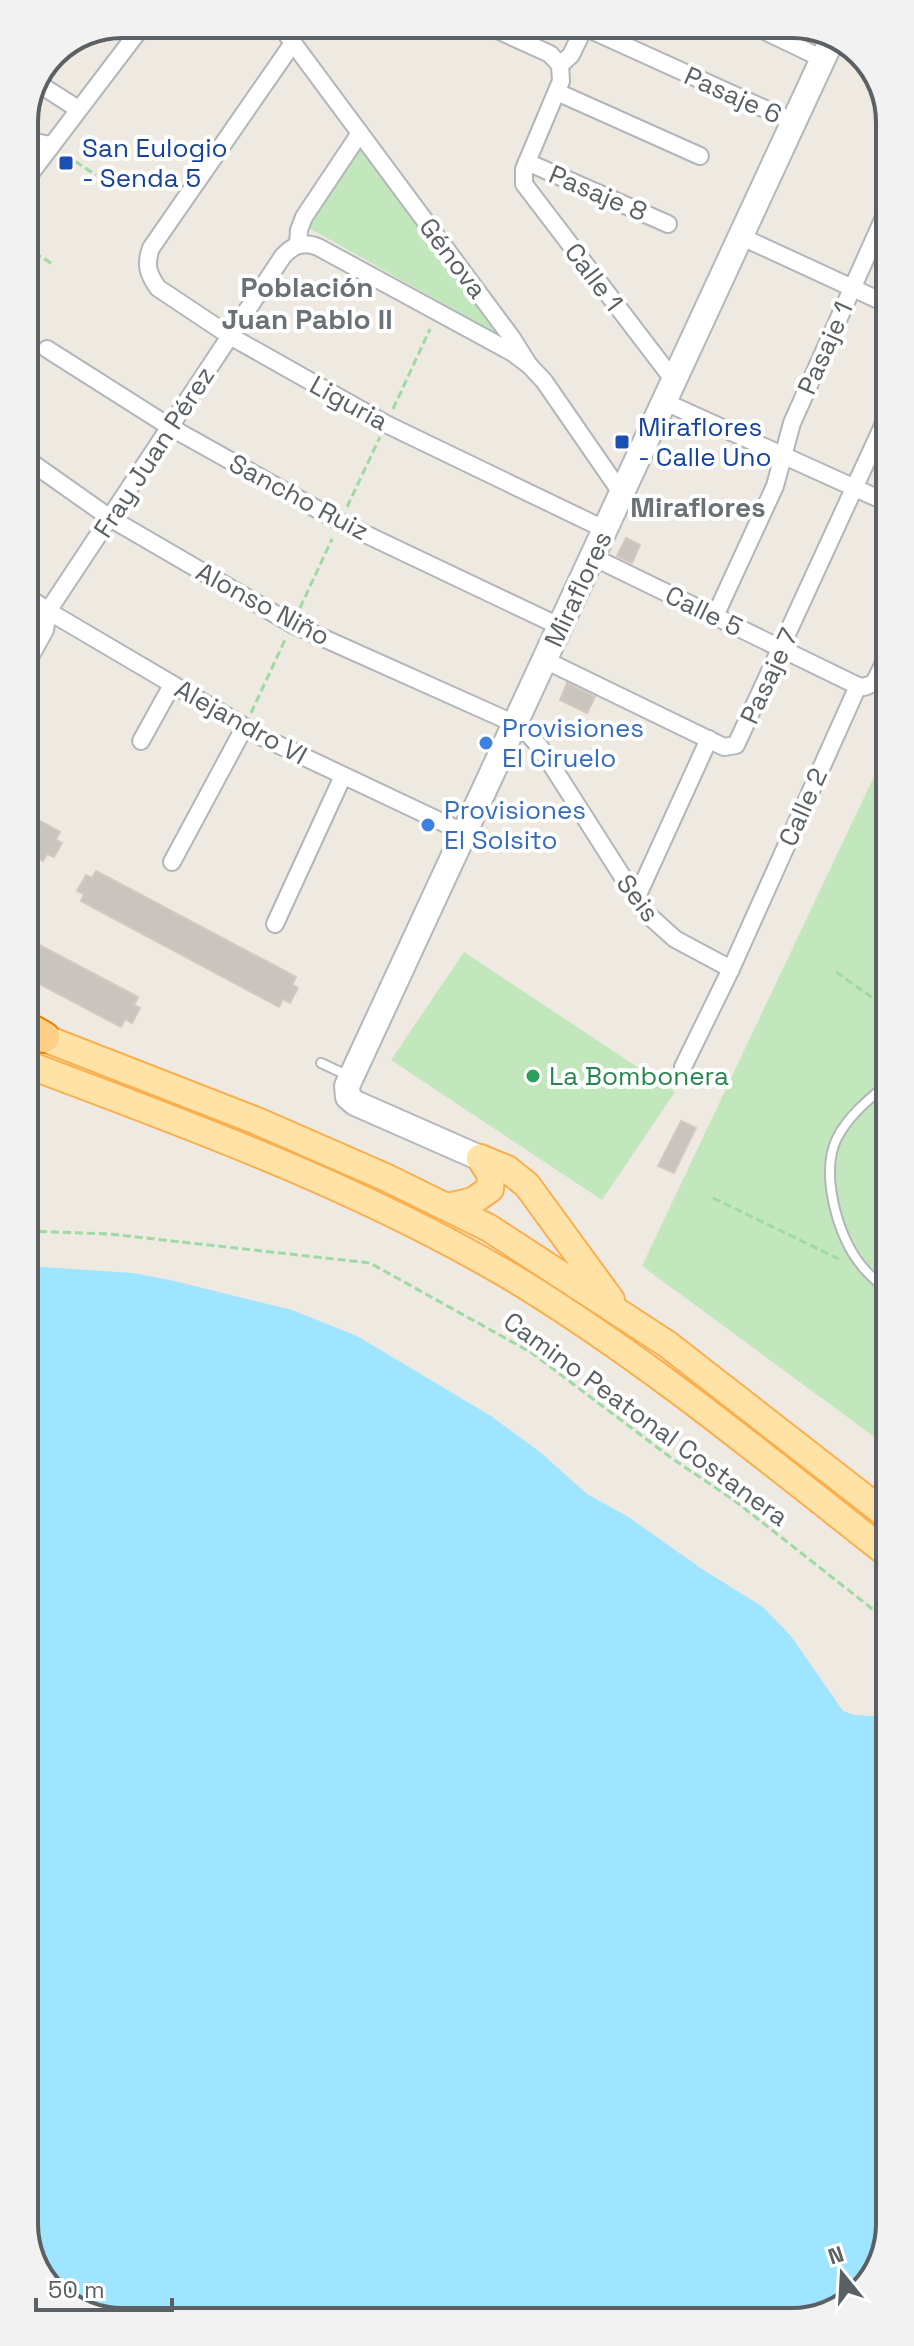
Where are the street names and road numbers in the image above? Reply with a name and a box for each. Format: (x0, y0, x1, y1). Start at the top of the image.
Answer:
street label: Pasaje 6 (679, 58, 787, 132)
street label: Pasaje 8 (544, 157, 652, 229)
street label: Génova (412, 211, 494, 305)
street label: Calle 1 (557, 236, 631, 318)
street label: Pasaje 1 (790, 296, 860, 400)
street label: Fray Juan Pérez (86, 360, 222, 544)
street label: Liguria (304, 368, 394, 438)
street label: Sancho Ruiz (223, 446, 375, 548)
street label: Miraflores (536, 526, 620, 652)
street label: Alonso Niño (190, 555, 336, 653)
street label: Calle 5 (660, 578, 748, 644)
street label: Pasaje 7 (732, 623, 806, 729)
street label: Alejandro VI (169, 672, 313, 772)
street label: Calle 2 (771, 763, 835, 851)
street label: Seis (609, 867, 667, 929)
street label: Camino Peatonal Costanera (497, 1304, 795, 1534)

